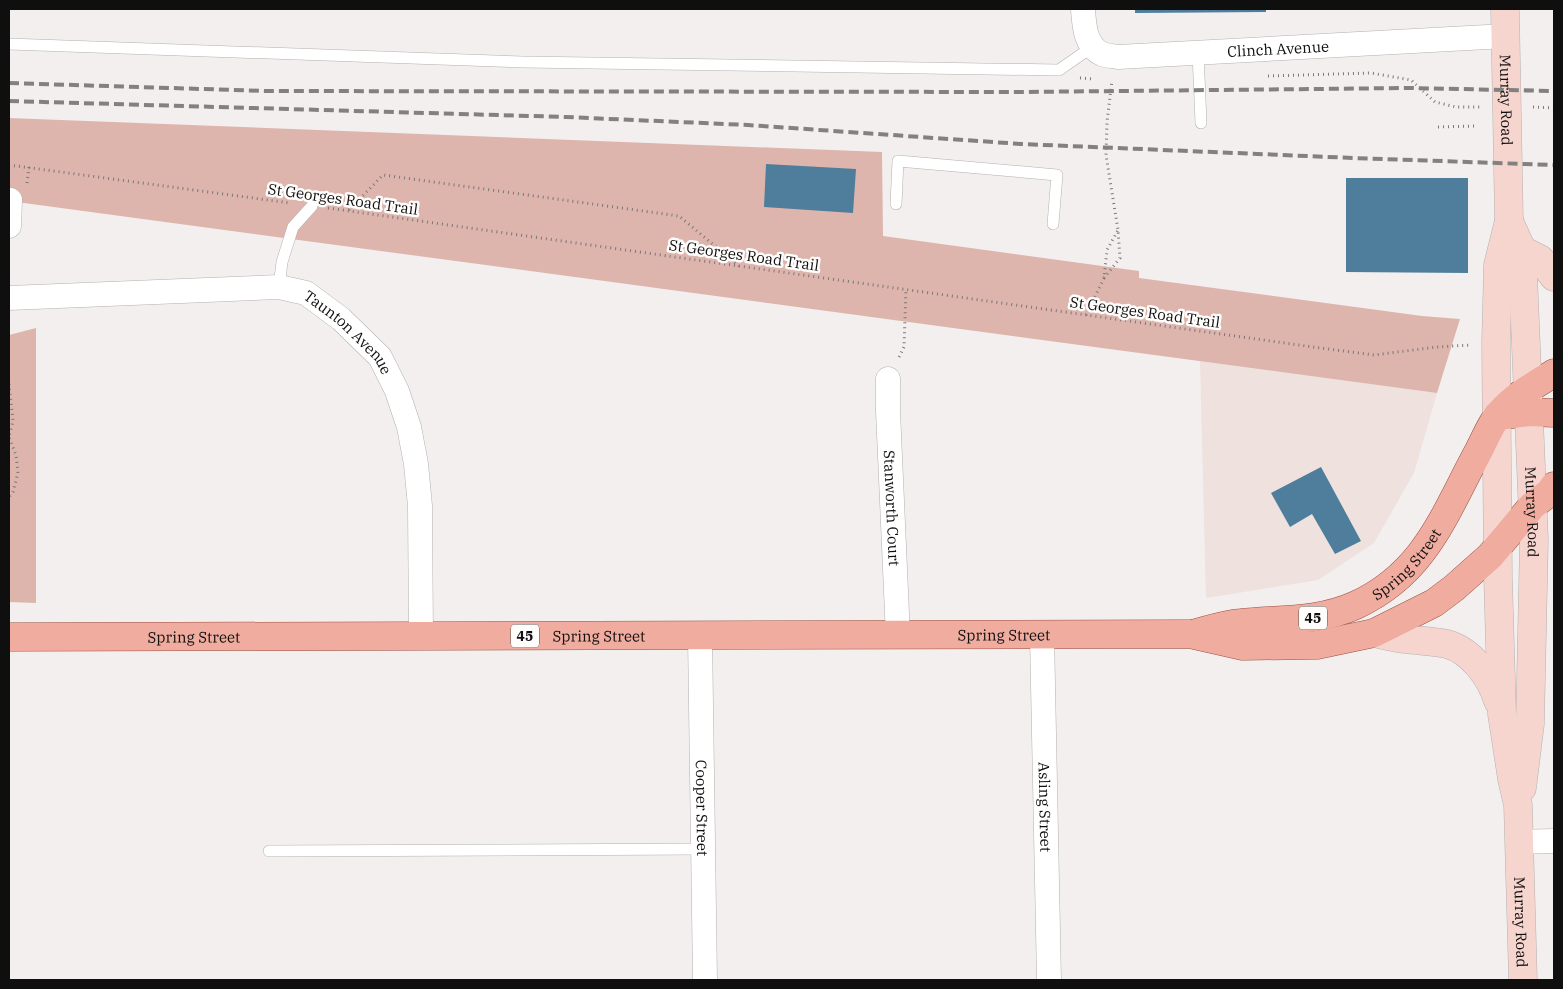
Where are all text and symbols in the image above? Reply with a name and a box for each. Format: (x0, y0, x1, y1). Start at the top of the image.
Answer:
street label: Clinch Avenue (1227, 36, 1329, 61)
street label: Murray Road (1496, 54, 1517, 146)
street label: St Georges Road Trail (267, 179, 419, 219)
street label: St Georges Road Trail (668, 235, 820, 275)
street label: Taunton Avenue (300, 285, 397, 377)
street label: St Georges Road Trail (1069, 292, 1221, 332)
street label: Stanworth Court (880, 449, 904, 566)
street label: Murray Road (1521, 466, 1543, 558)
street label: Spring Street (1368, 525, 1445, 604)
road number: 45 (1299, 606, 1327, 630)
road number: 45 (511, 624, 539, 648)
street label: Spring Street (958, 625, 1050, 644)
street label: Spring Street (553, 626, 645, 645)
street label: Spring Street (148, 627, 240, 646)
street label: Cooper Street (692, 760, 713, 856)
street label: Asling Street (1035, 762, 1056, 852)
street label: Murray Road (1511, 876, 1532, 968)

